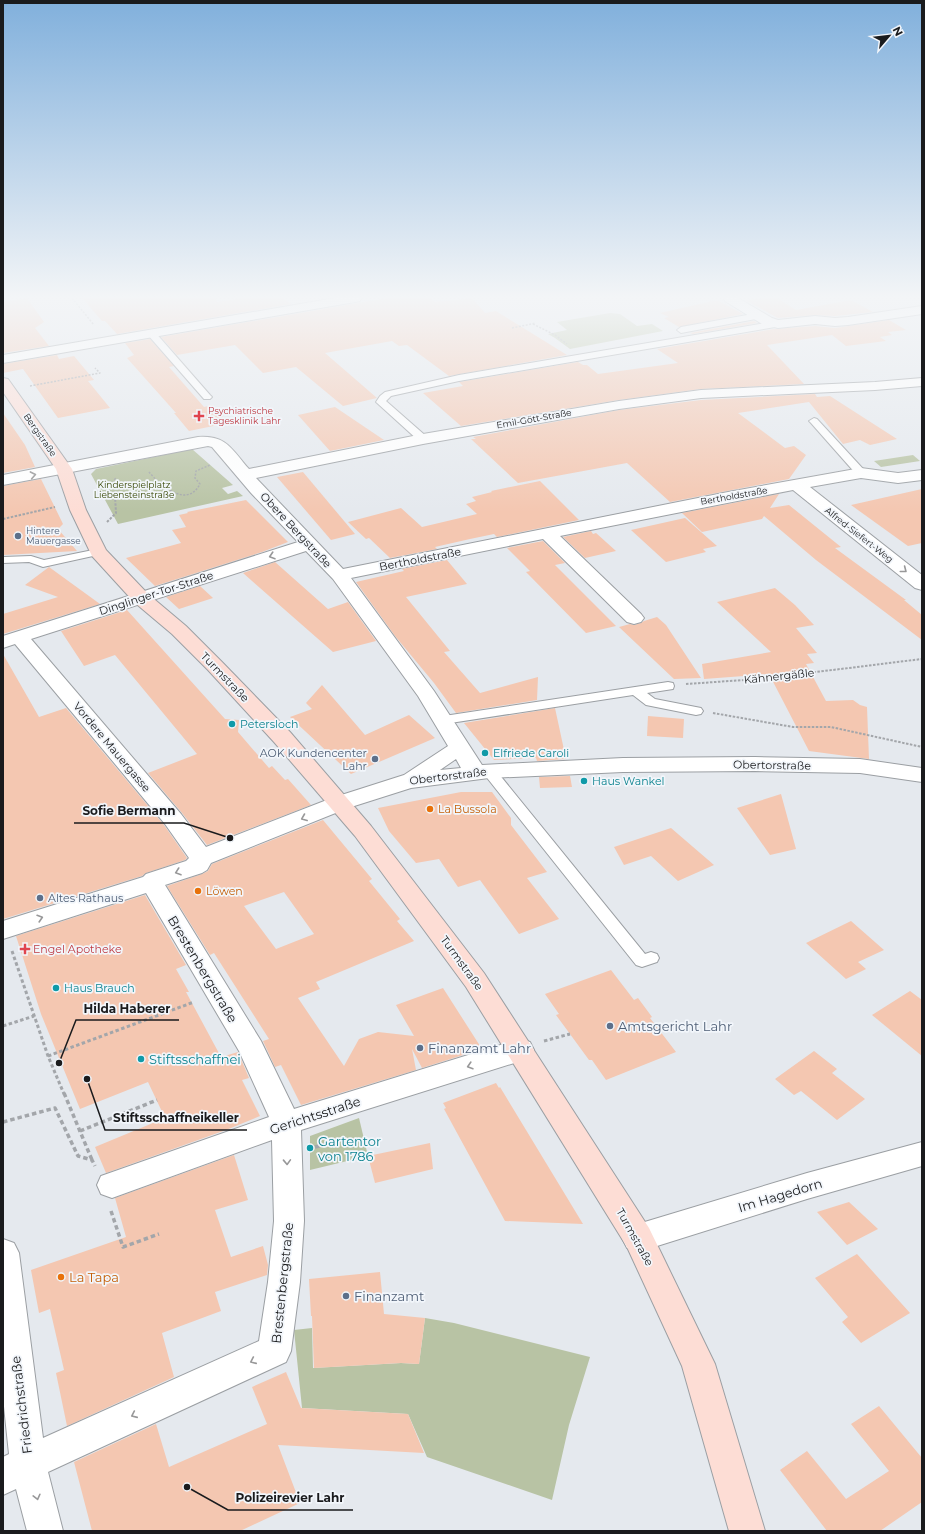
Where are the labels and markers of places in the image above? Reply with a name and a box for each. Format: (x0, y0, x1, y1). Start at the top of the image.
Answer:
place label: Psychiatrische Tagesklinik Lahr (208, 405, 281, 426)
marker: Psychiatrische Tagesklinik Lahr (193, 410, 205, 422)
place label: Hintere Mauergasse (26, 525, 81, 546)
marker: Hintere Mauergasse (13, 531, 23, 541)
place label: Petersloch (240, 717, 298, 731)
marker: Petersloch (227, 719, 237, 729)
place label: AOK Kundencenter Lahr (260, 746, 367, 773)
place label: Elfriede Caroli (493, 746, 569, 760)
marker: Elfriede Caroli (480, 748, 490, 758)
marker: AOK Kundencenter Lahr (370, 754, 380, 764)
place label: Haus Wankel (592, 774, 665, 788)
marker: Haus Wankel (579, 776, 589, 786)
callout: Sofie Bermann (74, 799, 184, 823)
place label: La Bussola (438, 802, 497, 816)
marker: La Bussola (425, 804, 435, 814)
place label: Löwen (206, 884, 243, 898)
marker: Löwen (193, 886, 203, 896)
place label: Altes Rathaus (48, 891, 124, 905)
marker: Altes Rathaus (35, 893, 45, 903)
place label: Engel Apotheke (33, 942, 122, 956)
marker: Engel Apotheke (20, 944, 30, 954)
place label: Haus Brauch (64, 981, 135, 995)
marker: Haus Brauch (51, 983, 61, 993)
callout: Hilda Haberer (76, 996, 179, 1020)
place label: Amtsgericht Lahr (618, 1018, 732, 1034)
marker: Amtsgericht Lahr (605, 1021, 615, 1031)
place label: Finanzamt Lahr (428, 1040, 531, 1056)
marker: Finanzamt Lahr (415, 1043, 425, 1053)
place label: Stiftsschaffnei (149, 1051, 241, 1067)
marker: Stiftsschaffnei (136, 1054, 146, 1064)
callout: Stiftsschaffneikeller (105, 1106, 247, 1130)
place label: Gartentor von 1786 (318, 1133, 381, 1164)
marker: Gartentor von 1786 (305, 1143, 315, 1153)
place label: La Tapa (69, 1269, 119, 1285)
marker: La Tapa (56, 1272, 66, 1282)
place label: Finanzamt (354, 1288, 424, 1304)
marker: Finanzamt (341, 1291, 351, 1301)
callout: Polizeirevier Lahr (228, 1486, 353, 1510)

